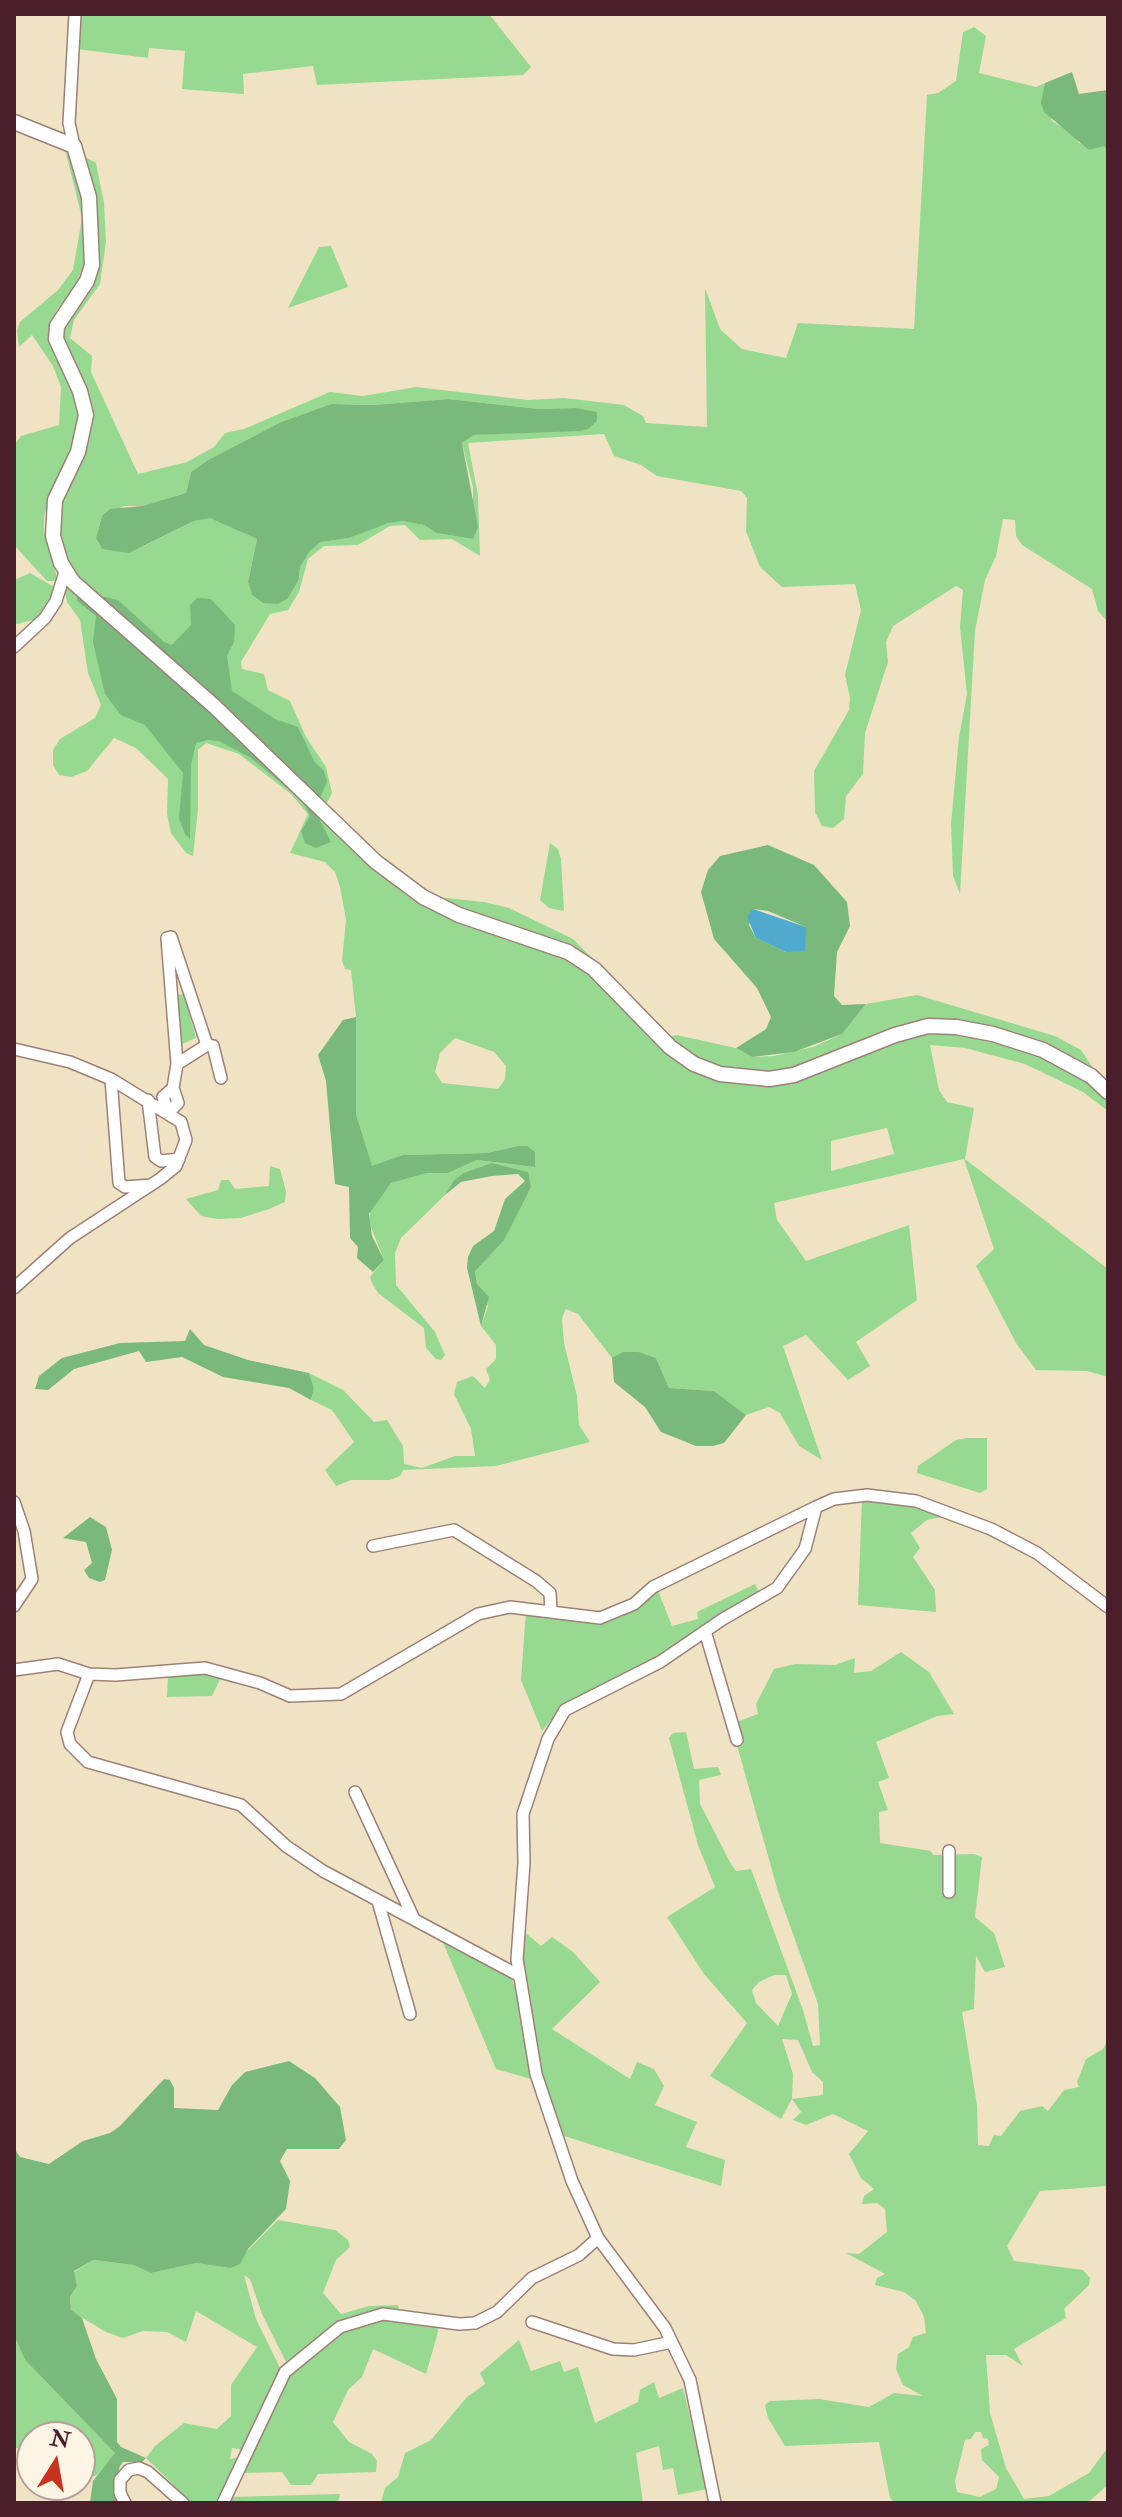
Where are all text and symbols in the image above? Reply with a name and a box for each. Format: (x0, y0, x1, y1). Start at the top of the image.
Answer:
north arrow (16, 2421, 96, 2501)
text: N (48, 2424, 73, 2455)

